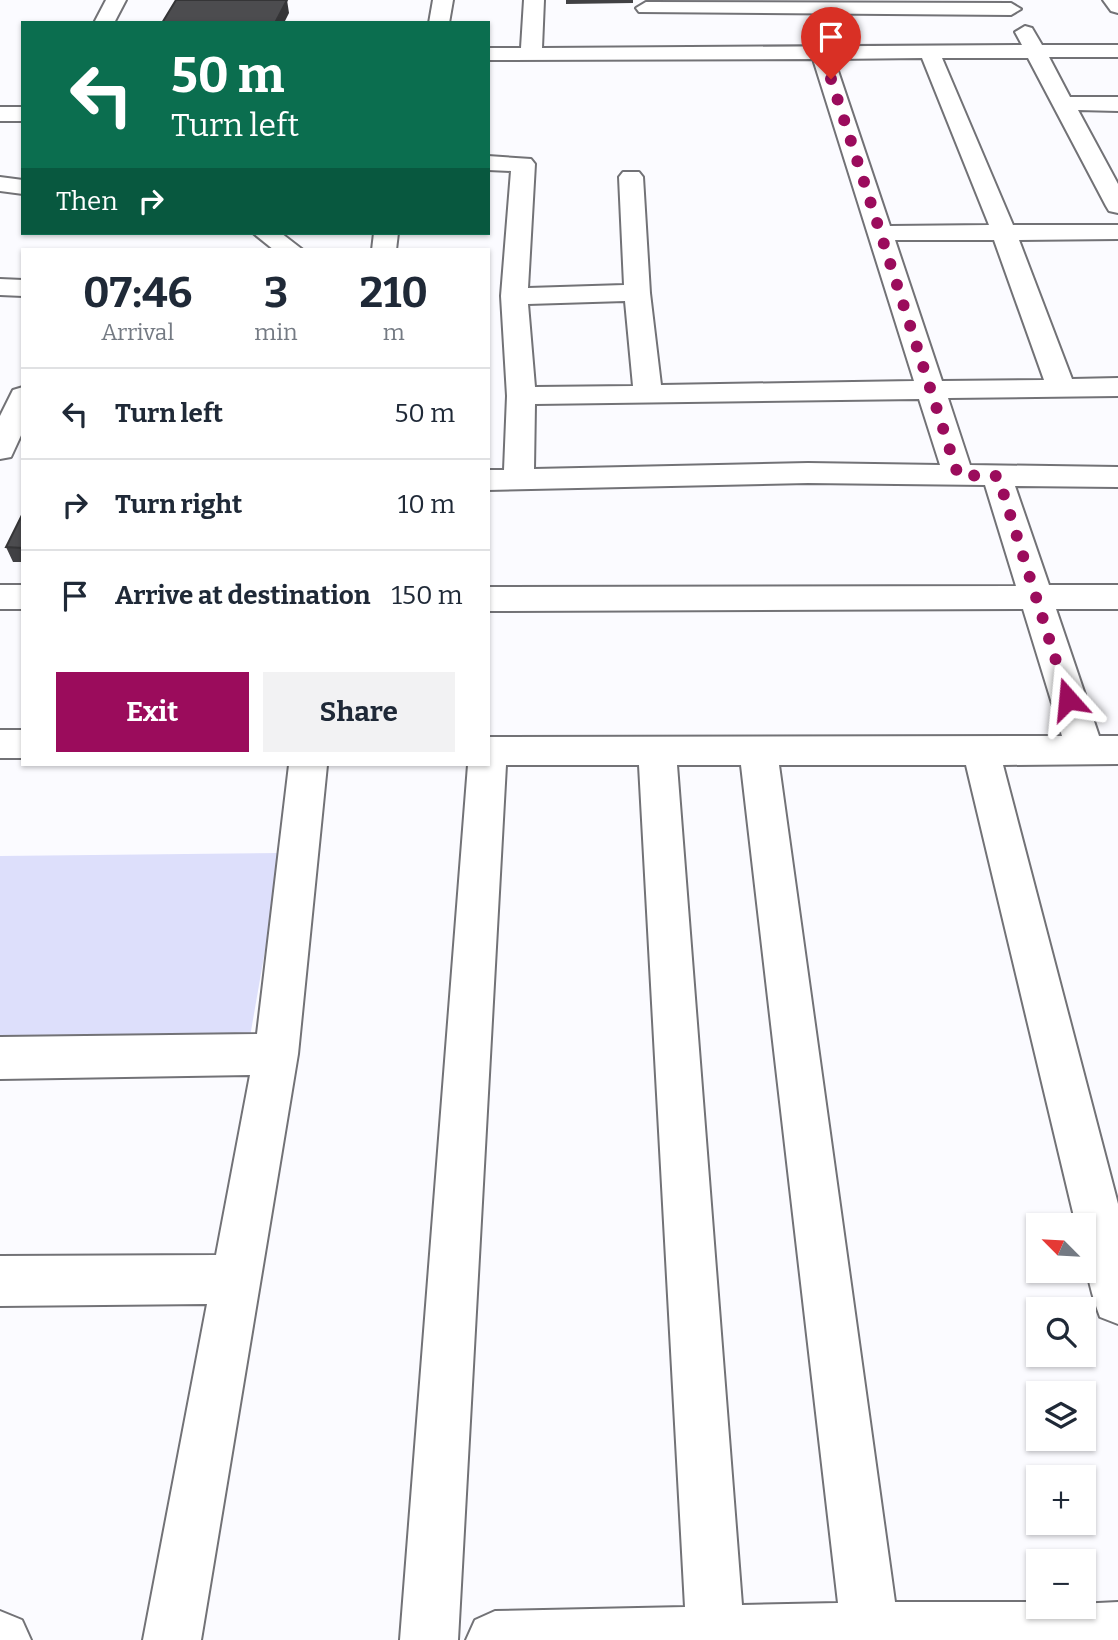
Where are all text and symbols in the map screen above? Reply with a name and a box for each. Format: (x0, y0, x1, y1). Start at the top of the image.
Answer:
pin (801, 7, 861, 79)
icon: arrive (812, 18, 850, 56)
text: 50 m (171, 46, 284, 105)
icon: left (56, 49, 147, 140)
text: Turn left (171, 106, 299, 144)
icon: right (132, 182, 170, 220)
text: Then (56, 186, 118, 217)
text: 07:46 (83, 268, 192, 318)
text: 3 (264, 268, 288, 318)
text: 210 (360, 268, 428, 318)
text: Arrival (101, 318, 174, 346)
text: min (254, 318, 298, 346)
text: m (383, 318, 405, 346)
icon: left (56, 395, 94, 433)
text: Turn left (115, 398, 223, 429)
text: 50 m (394, 398, 455, 429)
icon: right (56, 486, 94, 524)
text: Turn right (115, 489, 242, 520)
text: 10 m (398, 489, 455, 520)
icon: arrive (56, 577, 94, 615)
text: Arrive at destination (115, 580, 370, 611)
text: 150 m (391, 580, 463, 611)
position arrow (1031, 662, 1105, 736)
button: Exit (56, 672, 249, 752)
button: Share (263, 672, 455, 752)
north arrow (1026, 1213, 1096, 1283)
map controls (1026, 1213, 1096, 1619)
button: search (1026, 1297, 1096, 1367)
button: layers (1026, 1381, 1096, 1451)
button: + (1026, 1465, 1096, 1535)
button: − (1026, 1549, 1096, 1619)

